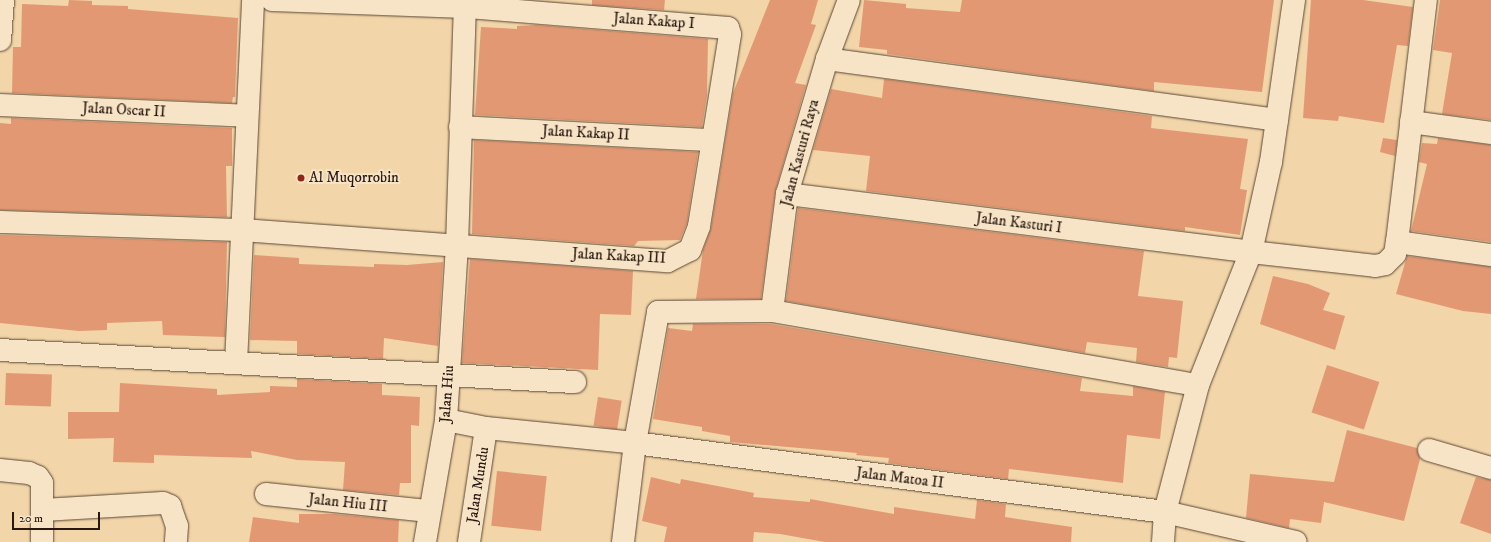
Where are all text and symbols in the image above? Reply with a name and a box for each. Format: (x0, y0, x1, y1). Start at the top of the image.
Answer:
street label: Jalan Kakap I (613, 9, 695, 33)
street label: Jalan Kasturi Raya (777, 97, 823, 209)
street label: Jalan Oscar II (82, 99, 166, 121)
street label: Jalan Kakap II (542, 122, 630, 144)
place label: Al Muqorrobin (309, 169, 399, 187)
marker: Al Muqorrobin (296, 173, 306, 183)
street label: Jalan Kasturi I (975, 209, 1063, 237)
street label: Jalan Kakap III (572, 245, 666, 267)
street label: Jalan Hiu (436, 365, 458, 423)
street label: Jalan Mundu (463, 445, 493, 525)
street label: Jalan Matoa II (855, 464, 945, 492)
street label: Jalan Hiu III (308, 490, 388, 516)
scale bar (14, 504, 102, 530)
text: 20 m (19, 511, 43, 526)

